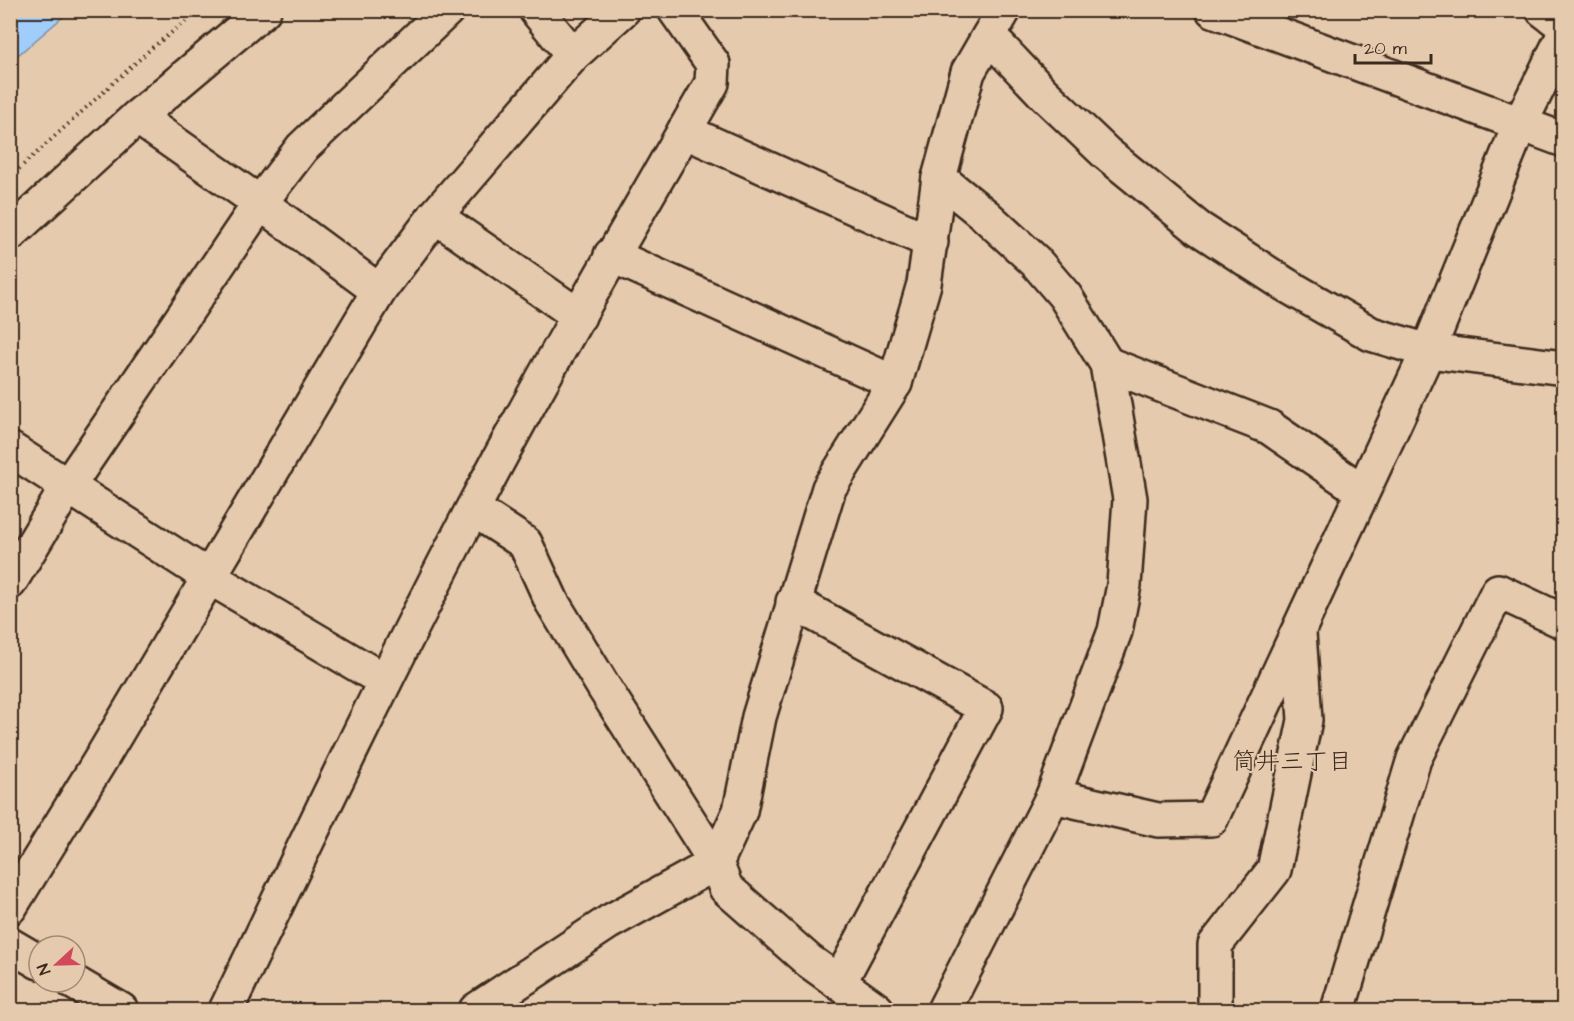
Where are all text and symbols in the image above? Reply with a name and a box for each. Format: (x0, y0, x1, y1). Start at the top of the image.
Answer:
scale bar (1355, 27, 1432, 65)
text: 20 m (1364, 36, 1407, 61)
district label: 筒井三丁目 (1232, 745, 1352, 779)
north arrow (27, 934, 87, 994)
text: N (32, 960, 56, 978)

